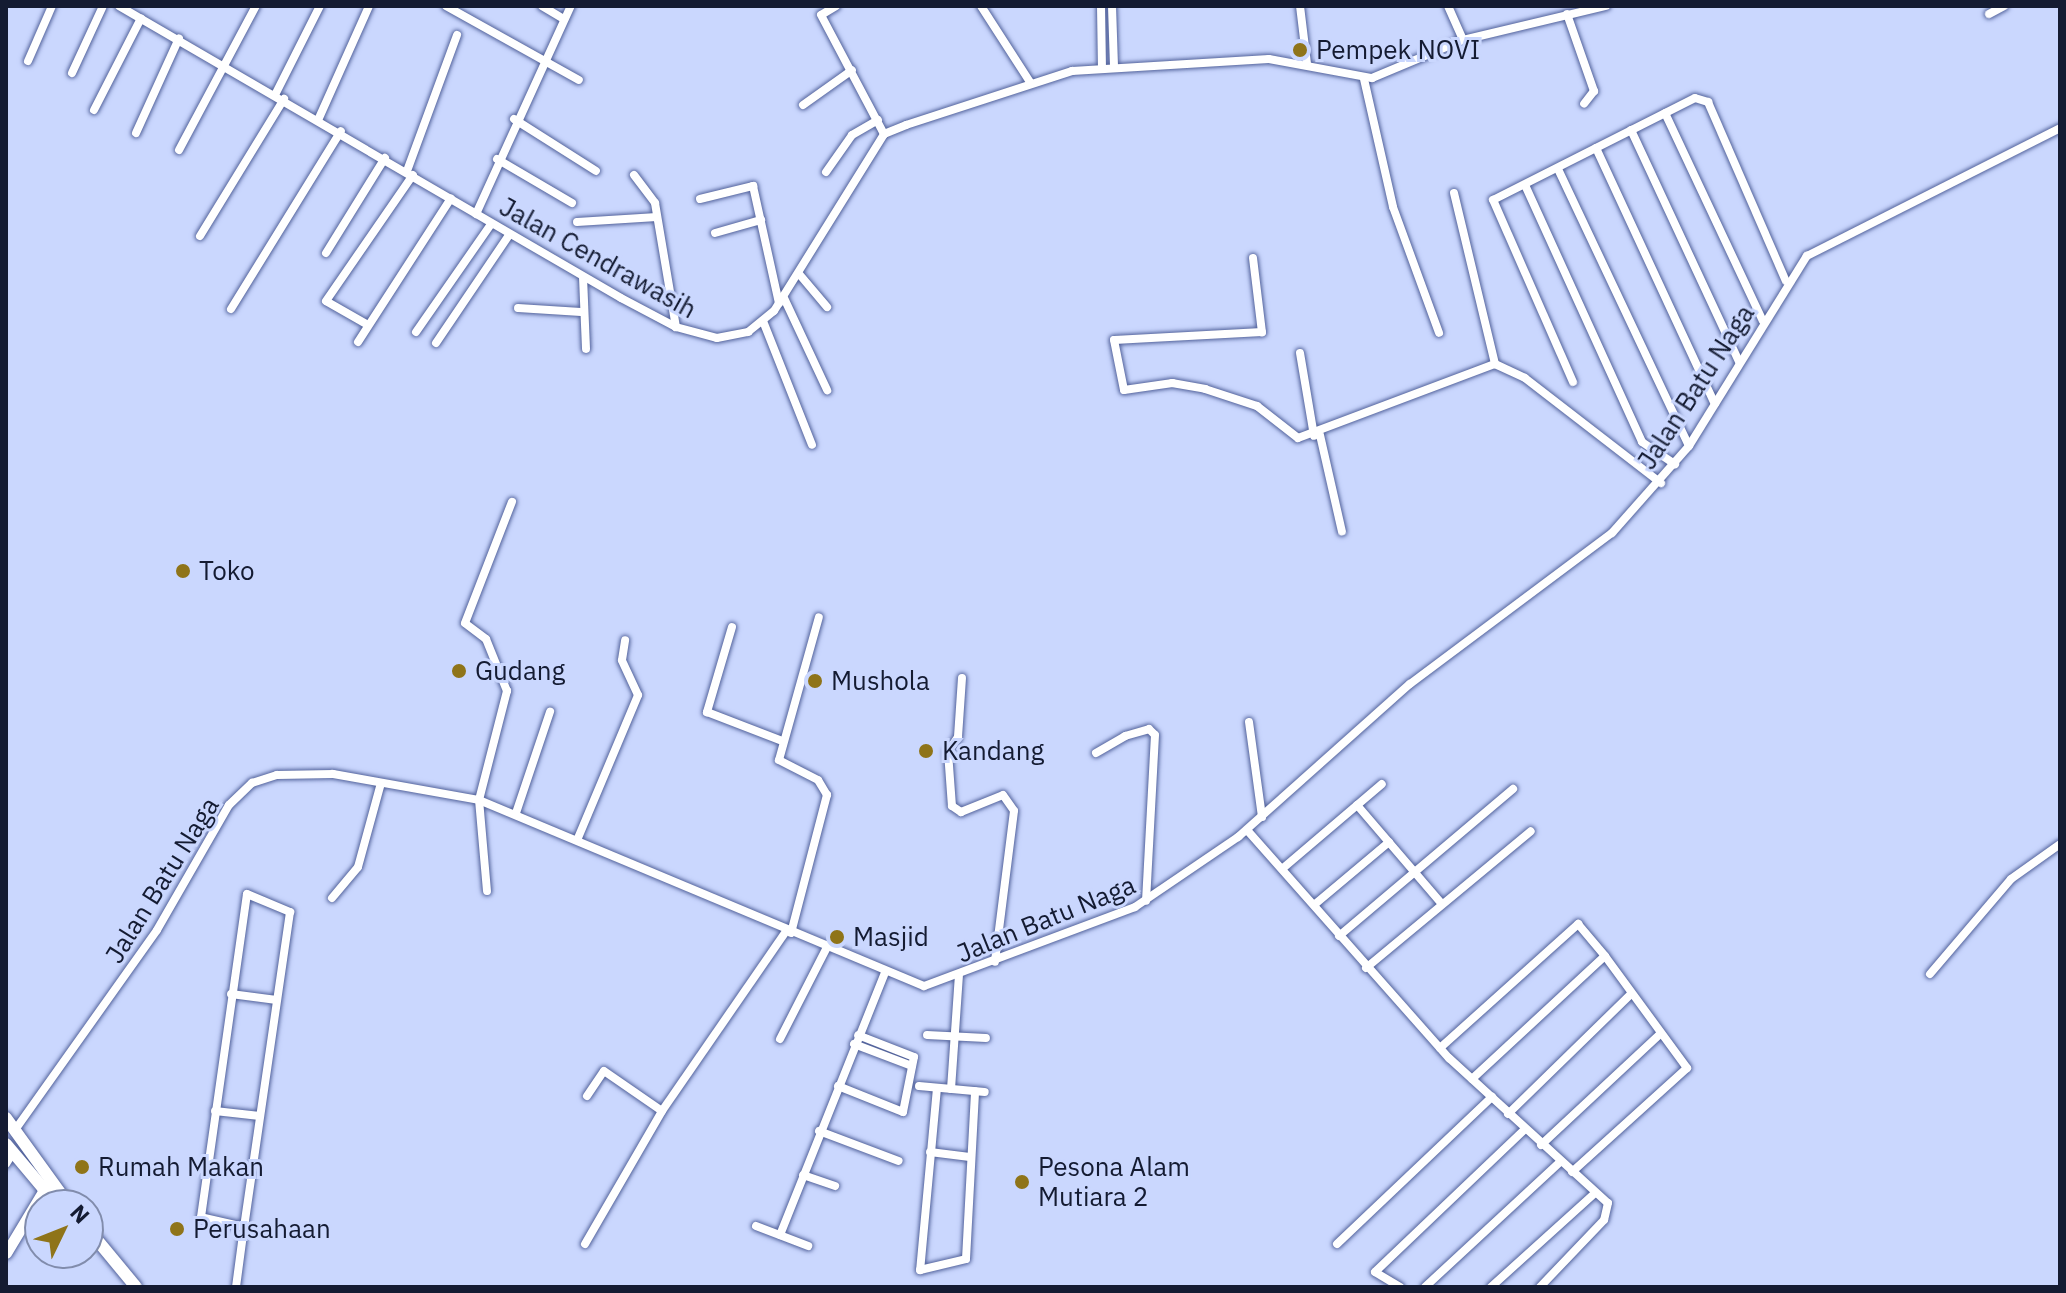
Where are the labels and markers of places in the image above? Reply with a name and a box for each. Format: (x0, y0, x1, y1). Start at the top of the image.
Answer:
place label: Pempek NOVI (1316, 34, 1480, 66)
marker: Pempek NOVI (1291, 41, 1309, 59)
place label: Toko (199, 555, 255, 587)
marker: Toko (174, 562, 192, 580)
place label: Gudang (475, 655, 565, 687)
marker: Gudang (450, 662, 468, 680)
place label: Mushola (831, 665, 930, 697)
marker: Mushola (806, 672, 824, 690)
place label: Kandang (942, 735, 1044, 767)
marker: Kandang (917, 742, 935, 760)
place label: Masjid (853, 921, 929, 953)
marker: Masjid (828, 928, 846, 946)
place label: Rumah Makan (98, 1151, 264, 1183)
place label: Pesona Alam Mutiara 2 (1038, 1151, 1190, 1212)
marker: Rumah Makan (73, 1158, 91, 1176)
marker: Pesona Alam Mutiara 2 (1013, 1173, 1031, 1191)
place label: Perusahaan (193, 1213, 331, 1245)
marker: Perusahaan (168, 1220, 186, 1238)

